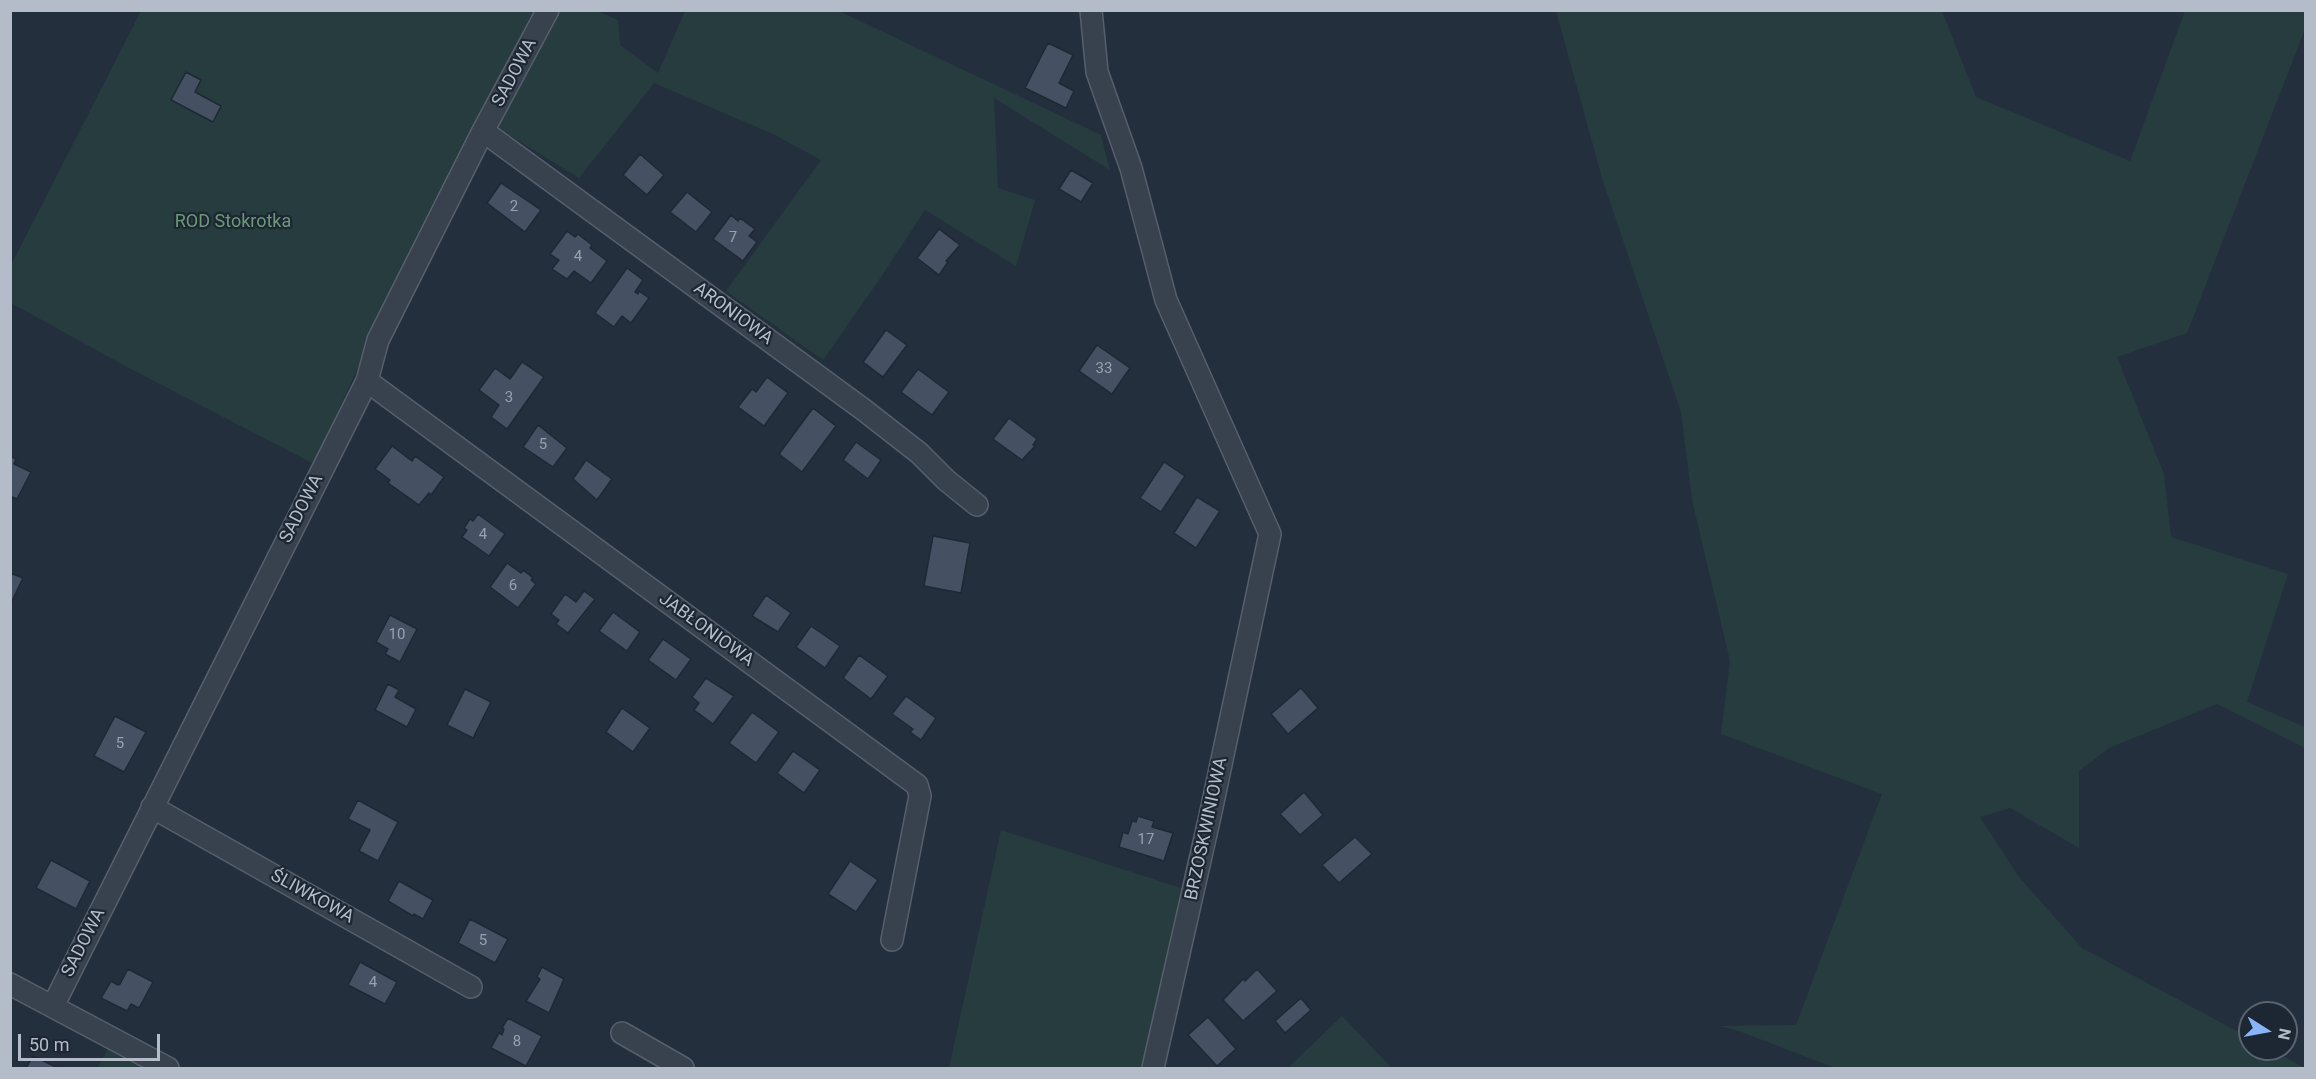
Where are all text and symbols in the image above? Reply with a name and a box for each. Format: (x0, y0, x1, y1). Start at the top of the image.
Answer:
street label: SADOWA (488, 35, 542, 111)
house number: 2 (510, 198, 518, 216)
park label: ROD Stokrotka (175, 211, 291, 233)
house number: 7 (729, 229, 737, 247)
house number: 4 (574, 248, 582, 266)
street label: ARONIOWA (689, 278, 777, 350)
house number: 33 (1096, 360, 1112, 378)
house number: 3 (505, 389, 513, 407)
house number: 5 (539, 436, 547, 454)
street label: SADOWA (276, 471, 328, 547)
house number: 4 (479, 526, 487, 544)
house number: 6 (509, 577, 517, 595)
street label: JABŁONIOWA (654, 588, 758, 672)
house number: 10 (389, 626, 405, 644)
house number: 5 (116, 735, 124, 753)
street label: BRZOSKWINIOWA (1181, 756, 1233, 902)
house number: 17 (1138, 831, 1154, 849)
street label: ŚLIWKOWA (267, 865, 357, 929)
street label: SADOWA (58, 905, 110, 981)
house number: 5 (479, 932, 487, 950)
house number: 4 (369, 974, 377, 992)
north arrow (2238, 1001, 2298, 1061)
scale bar (21, 1022, 164, 1060)
text: N (2274, 1027, 2295, 1041)
house number: 8 (513, 1033, 521, 1051)
text: 50 m (29, 1034, 69, 1055)

